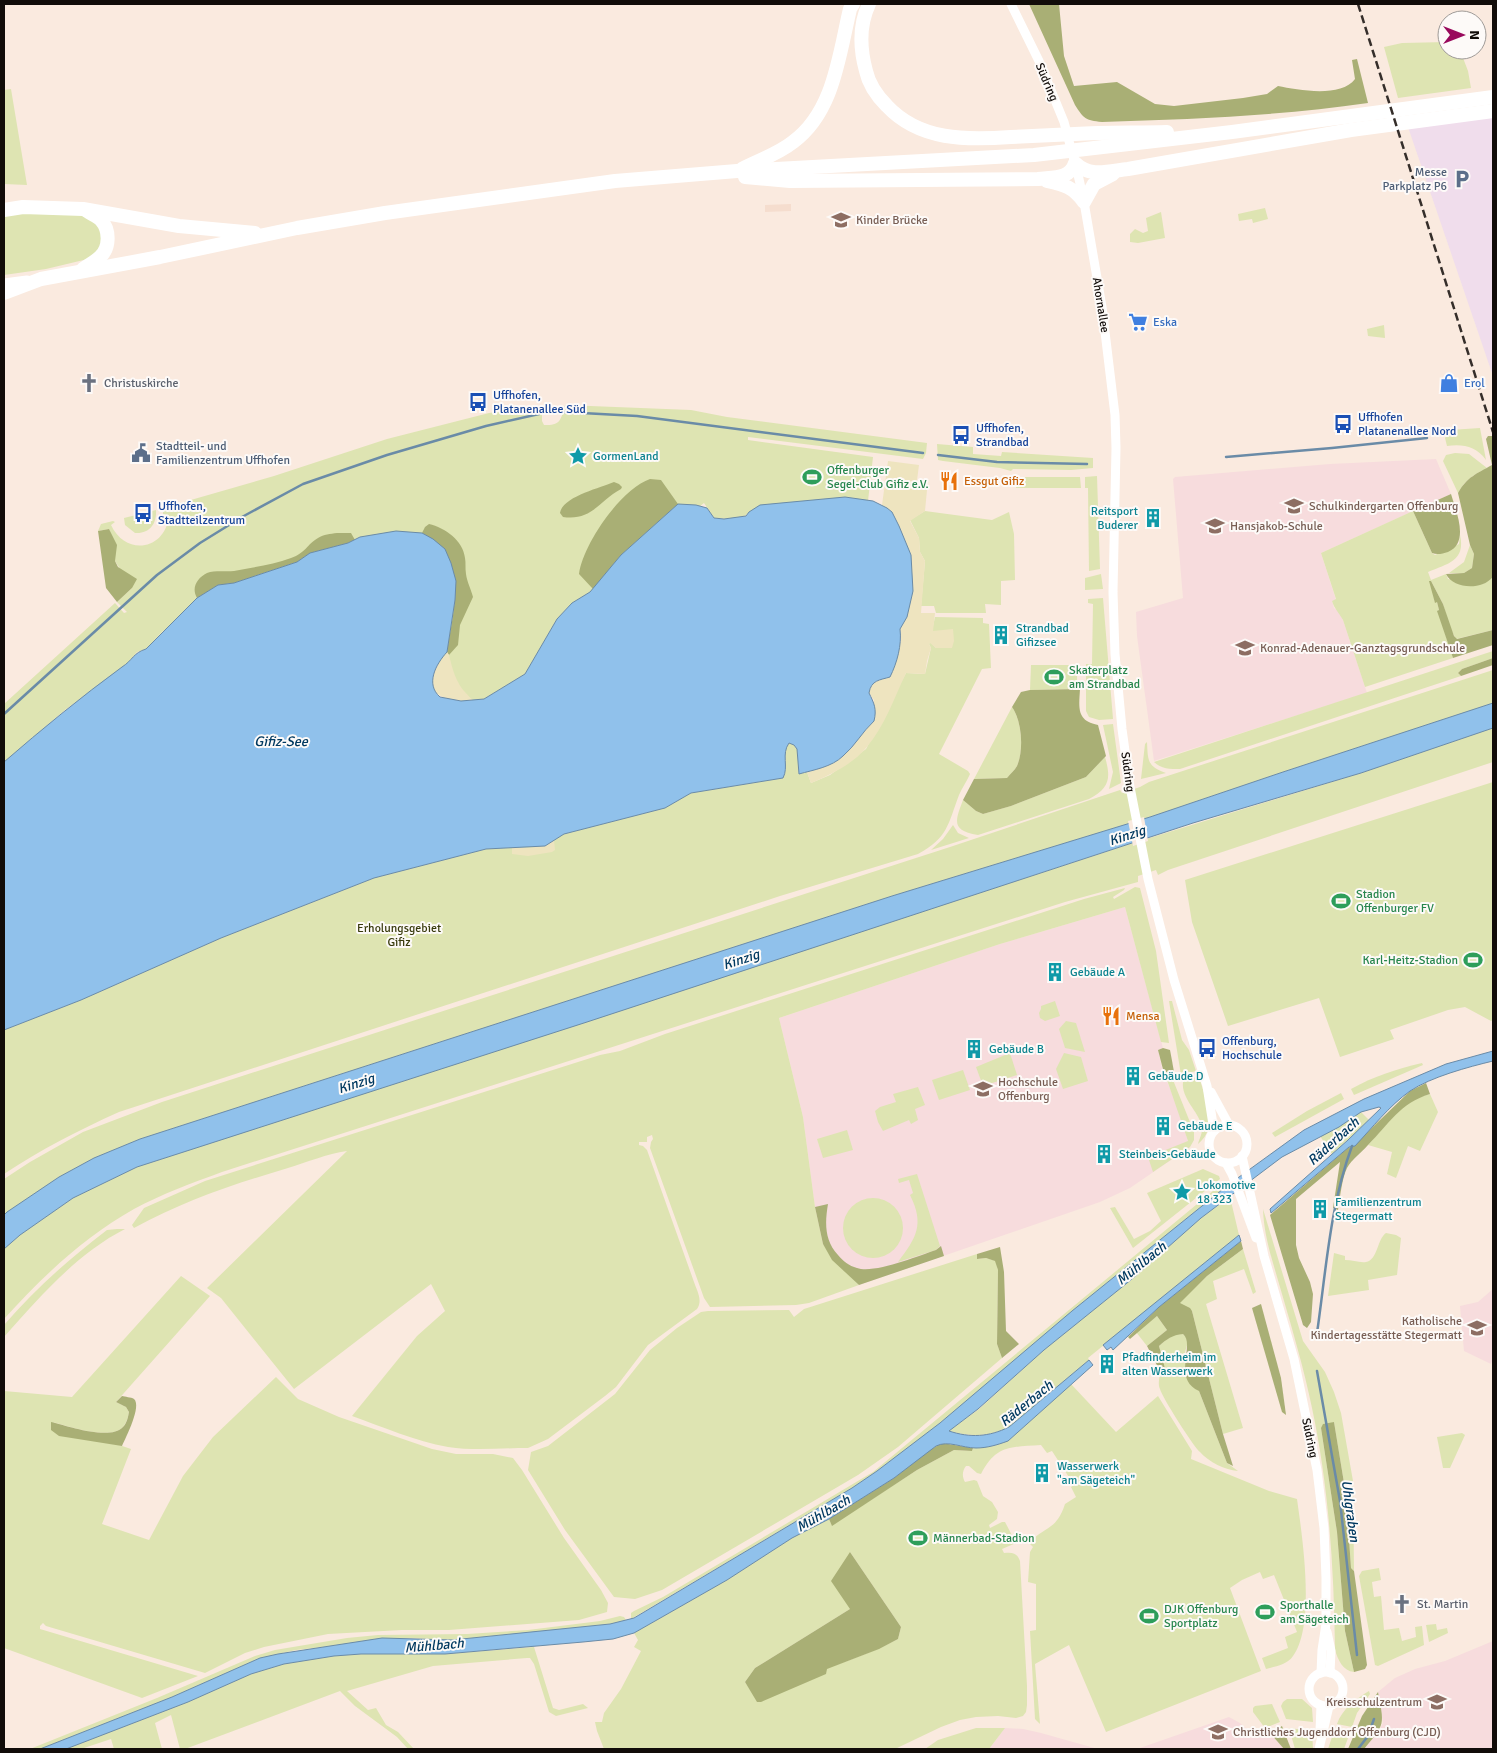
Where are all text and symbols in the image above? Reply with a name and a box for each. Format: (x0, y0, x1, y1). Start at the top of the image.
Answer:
north arrow (1437, 10, 1487, 60)
text: N (1466, 30, 1483, 40)
street label: Südring (1032, 61, 1061, 104)
place label: Messe Parkplatz P6 (1382, 165, 1447, 194)
parking icon: Messe Parkplatz P6 (1451, 168, 1473, 190)
school or university icon: Kinder Brücke (830, 209, 852, 231)
place label: Kinder Brücke (856, 213, 928, 228)
street label: Ahornallee (1089, 276, 1112, 334)
supermarket icon: Eska (1127, 311, 1149, 333)
place label: Eska (1153, 315, 1177, 330)
church icon: Christuskirche (78, 372, 100, 394)
shop icon: Erol (1438, 372, 1460, 394)
place label: Christuskirche (104, 376, 179, 391)
place label: Erol (1464, 376, 1485, 391)
place label: Uffhofen, Platanenallee Süd (493, 388, 586, 417)
bus stop icon: Uffhofen, Platanenallee Süd (467, 391, 489, 413)
place label: Uffhofen Platanenallee Nord (1358, 410, 1456, 439)
bus stop icon: Uffhofen Platanenallee Nord (1332, 413, 1354, 435)
place label: Uffhofen, Strandbad (976, 421, 1029, 450)
bus stop icon: Uffhofen, Strandbad (950, 424, 972, 446)
place label: Stadtteil- und Familienzentrum Uffhofen (156, 439, 290, 468)
public building icon: Stadtteil- und Familienzentrum Uffhofen (130, 442, 152, 464)
place icon: GormenLand (567, 445, 589, 467)
place label: GormenLand (593, 449, 659, 464)
place label: Offenburger Segel-Club Gifiz e.V. (827, 463, 929, 492)
sports icon: Offenburger Segel-Club Gifiz e.V. (801, 466, 823, 488)
restaurant icon: Essgut Gifiz (938, 470, 960, 492)
place label: Essgut Gifiz (964, 474, 1024, 489)
school or university icon: Schulkindergarten Offenburg (1283, 495, 1305, 517)
place label: Uffhofen, Stadtteilzentrum (158, 499, 245, 528)
place label: Schulkindergarten Offenburg (1309, 499, 1458, 514)
bus stop icon: Uffhofen, Stadtteilzentrum (132, 502, 154, 524)
place label: Reitsport Buderer (1091, 504, 1139, 533)
building icon: Reitsport Buderer (1142, 507, 1164, 529)
school or university icon: Hansjakob-Schule (1204, 515, 1226, 537)
place label: Hansjakob-Schule (1230, 519, 1323, 534)
place label: Strandbad Gifizsee (1016, 621, 1069, 650)
building icon: Strandbad Gifizsee (990, 624, 1012, 646)
school or university icon: Konrad-Adenauer-Ganztagsgrundschule (1234, 637, 1256, 659)
place label: Konrad-Adenauer-Ganztagsgrundschule (1260, 641, 1465, 656)
place label: Skaterplatz am Strandbad (1069, 663, 1140, 692)
sports icon: Skaterplatz am Strandbad (1043, 666, 1065, 688)
water label: Gifiz-See (254, 733, 309, 750)
street label: Südring (1117, 751, 1138, 793)
water label: Kinzig (1107, 821, 1149, 849)
place label: Stadion Offenburger FV (1356, 887, 1434, 916)
sports icon: Stadion Offenburger FV (1330, 890, 1352, 912)
park label: Erholungsgebiet Gifiz (357, 921, 441, 950)
water label: Kinzig (721, 945, 763, 973)
sports icon: Karl-Heitz-Stadion (1462, 949, 1484, 971)
place label: Karl-Heitz-Stadion (1362, 953, 1458, 968)
building icon: Gebäude A (1044, 961, 1066, 983)
place label: Gebäude A (1070, 965, 1126, 980)
restaurant icon: Mensa (1100, 1005, 1122, 1027)
place label: Mensa (1126, 1009, 1160, 1024)
place label: Offenburg, Hochschule (1222, 1034, 1282, 1063)
bus stop icon: Offenburg, Hochschule (1196, 1037, 1218, 1059)
building icon: Gebäude B (963, 1038, 985, 1060)
place label: Gebäude B (989, 1042, 1044, 1057)
building icon: Gebäude D (1122, 1065, 1144, 1087)
water label: Kinzig (336, 1069, 378, 1097)
place label: Gebäude D (1148, 1069, 1204, 1084)
place label: Hochschule Offenburg (998, 1075, 1058, 1104)
school or university icon: Hochschule Offenburg (972, 1078, 994, 1100)
water label: Räderbach (1304, 1114, 1363, 1169)
building icon: Gebäude E (1152, 1115, 1174, 1137)
place label: Gebäude E (1178, 1119, 1233, 1134)
building icon: Steinbeis-Gebäude (1093, 1143, 1115, 1165)
place label: Steinbeis-Gebäude (1119, 1147, 1216, 1162)
place label: Lokomotive 18 323 (1197, 1178, 1256, 1207)
place icon: Lokomotive 18 323 (1171, 1181, 1193, 1203)
place label: Familienzentrum Stegermatt (1335, 1195, 1422, 1224)
building icon: Familienzentrum Stegermatt (1309, 1198, 1331, 1220)
water label: Mühlbach (1113, 1238, 1170, 1289)
place label: Katholische Kindertagesstätte Stegermatt (1310, 1314, 1462, 1343)
school or university icon: Katholische Kindertagesstätte Stegermatt (1466, 1317, 1488, 1339)
place label: Pfadfinderheim im alten Wasserwerk (1122, 1350, 1216, 1379)
building icon: Pfadfinderheim im alten Wasserwerk (1096, 1353, 1118, 1375)
water label: Räderbach (996, 1377, 1057, 1430)
street label: Südring (1298, 1417, 1321, 1459)
place label: Wasserwerk "am Sägeteich" (1057, 1459, 1135, 1488)
building icon: Wasserwerk "am Sägeteich" (1031, 1462, 1053, 1484)
water label: Uhlgraben (1338, 1479, 1363, 1544)
water label: Mühlbach (793, 1491, 854, 1536)
sports icon: Männerbad-Stadion (907, 1527, 929, 1549)
place label: Männerbad-Stadion (933, 1531, 1034, 1546)
church icon: St. Martin (1391, 1593, 1413, 1615)
place label: St. Martin (1417, 1597, 1468, 1612)
place label: Sporthalle am Sägeteich (1280, 1598, 1349, 1627)
sports icon: Sporthalle am Sägeteich (1254, 1601, 1276, 1623)
place label: DJK Offenburg Sportplatz (1164, 1602, 1238, 1631)
sports icon: DJK Offenburg Sportplatz (1138, 1605, 1160, 1627)
water label: Mühlbach (404, 1634, 465, 1657)
school or university icon: Kreisschulzentrum (1426, 1691, 1448, 1713)
place label: Kreisschulzentrum (1326, 1695, 1422, 1710)
school or university icon: Christliches Jugenddorf Offenburg (CJD) (1207, 1721, 1229, 1743)
place label: Christliches Jugenddorf Offenburg (CJD) (1233, 1725, 1441, 1740)

